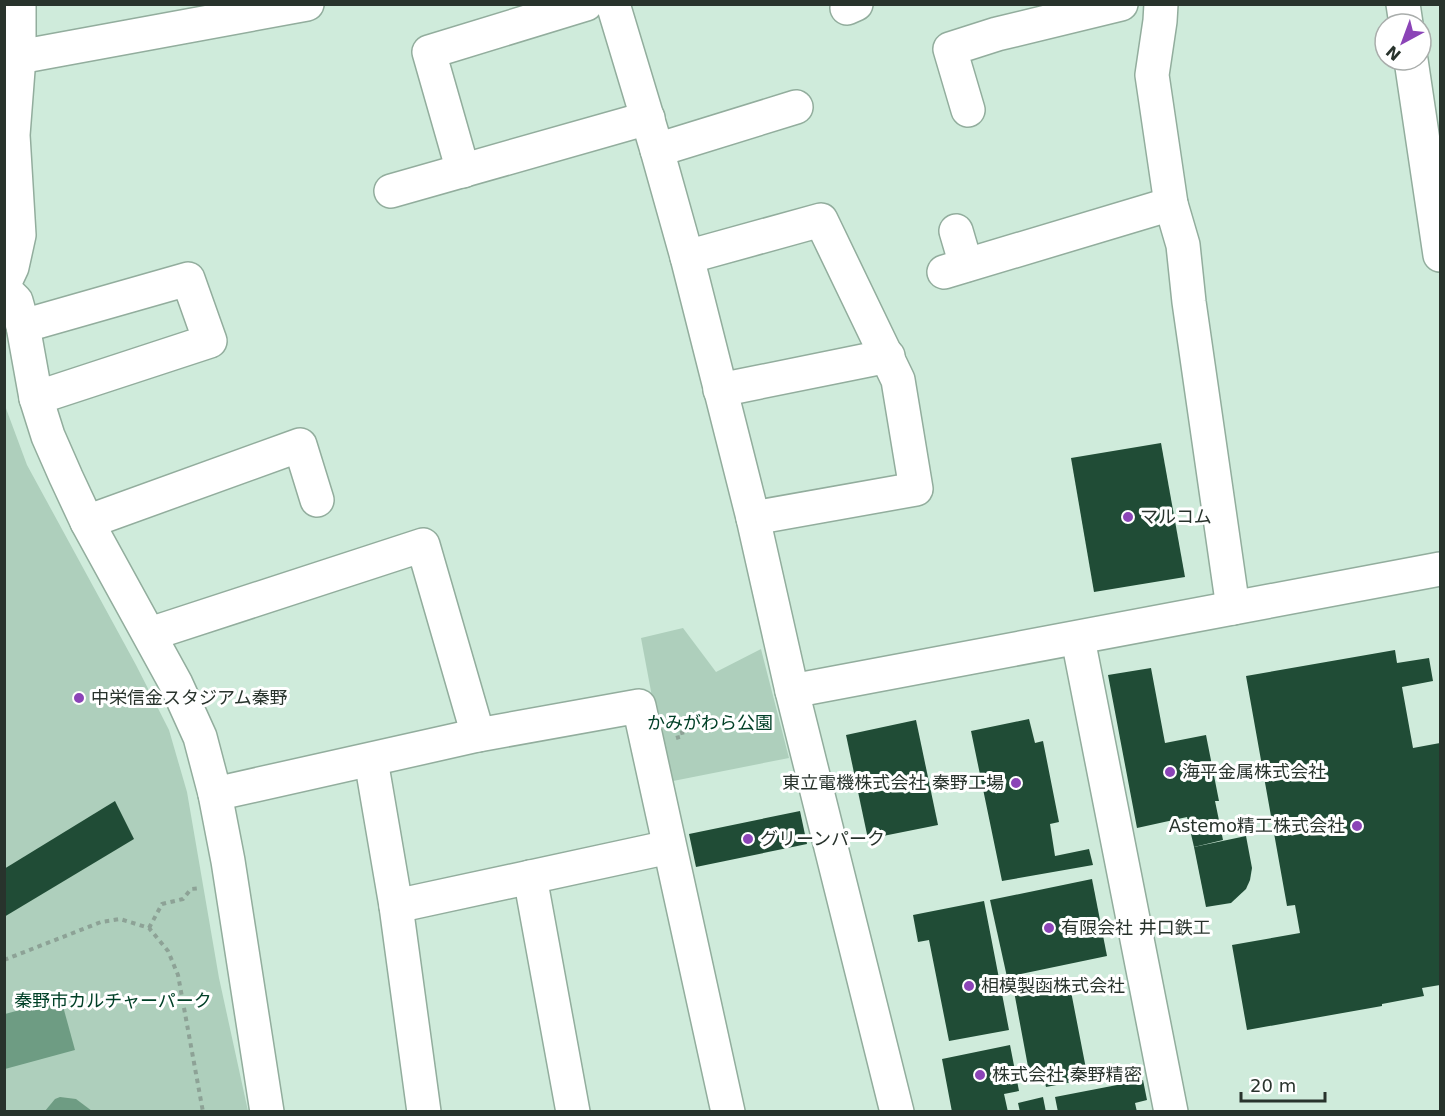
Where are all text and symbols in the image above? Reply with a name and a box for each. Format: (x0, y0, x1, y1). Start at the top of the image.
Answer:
north arrow (1373, 12, 1433, 72)
text: N (1382, 41, 1405, 65)
place label: マルコム (1140, 506, 1212, 527)
marker: マルコム (1121, 510, 1135, 524)
place label: 中栄信金スタジアム秦野 (91, 687, 288, 708)
marker: 中栄信金スタジアム秦野 (72, 691, 86, 705)
park label: かみがわら公園 (647, 712, 773, 733)
place label: 海平金属株式会社 (1182, 761, 1326, 782)
marker: 海平金属株式会社 (1163, 765, 1177, 779)
place label: 東立電機株式会社 秦野工場 (782, 772, 1004, 793)
marker: 東立電機株式会社 秦野工場 (1009, 776, 1023, 790)
place label: Astemo精工株式会社 (1169, 815, 1345, 836)
marker: Astemo精工株式会社 (1350, 819, 1364, 833)
place label: グリーンパーク (760, 828, 885, 849)
marker: グリーンパーク (741, 832, 755, 846)
place label: 有限会社 井口鉄工 (1061, 917, 1211, 938)
marker: 有限会社 井口鉄工 (1042, 921, 1056, 935)
place label: 相模製函株式会社 (981, 975, 1125, 996)
marker: 相模製函株式会社 (962, 979, 976, 993)
park label: 秦野市カルチャーパーク (14, 990, 212, 1011)
place label: 株式会社 秦野精密 (992, 1064, 1142, 1085)
scale bar (1241, 1065, 1325, 1103)
marker: 株式会社 秦野精密 (973, 1068, 987, 1082)
text: 20 m (1250, 1075, 1296, 1096)

